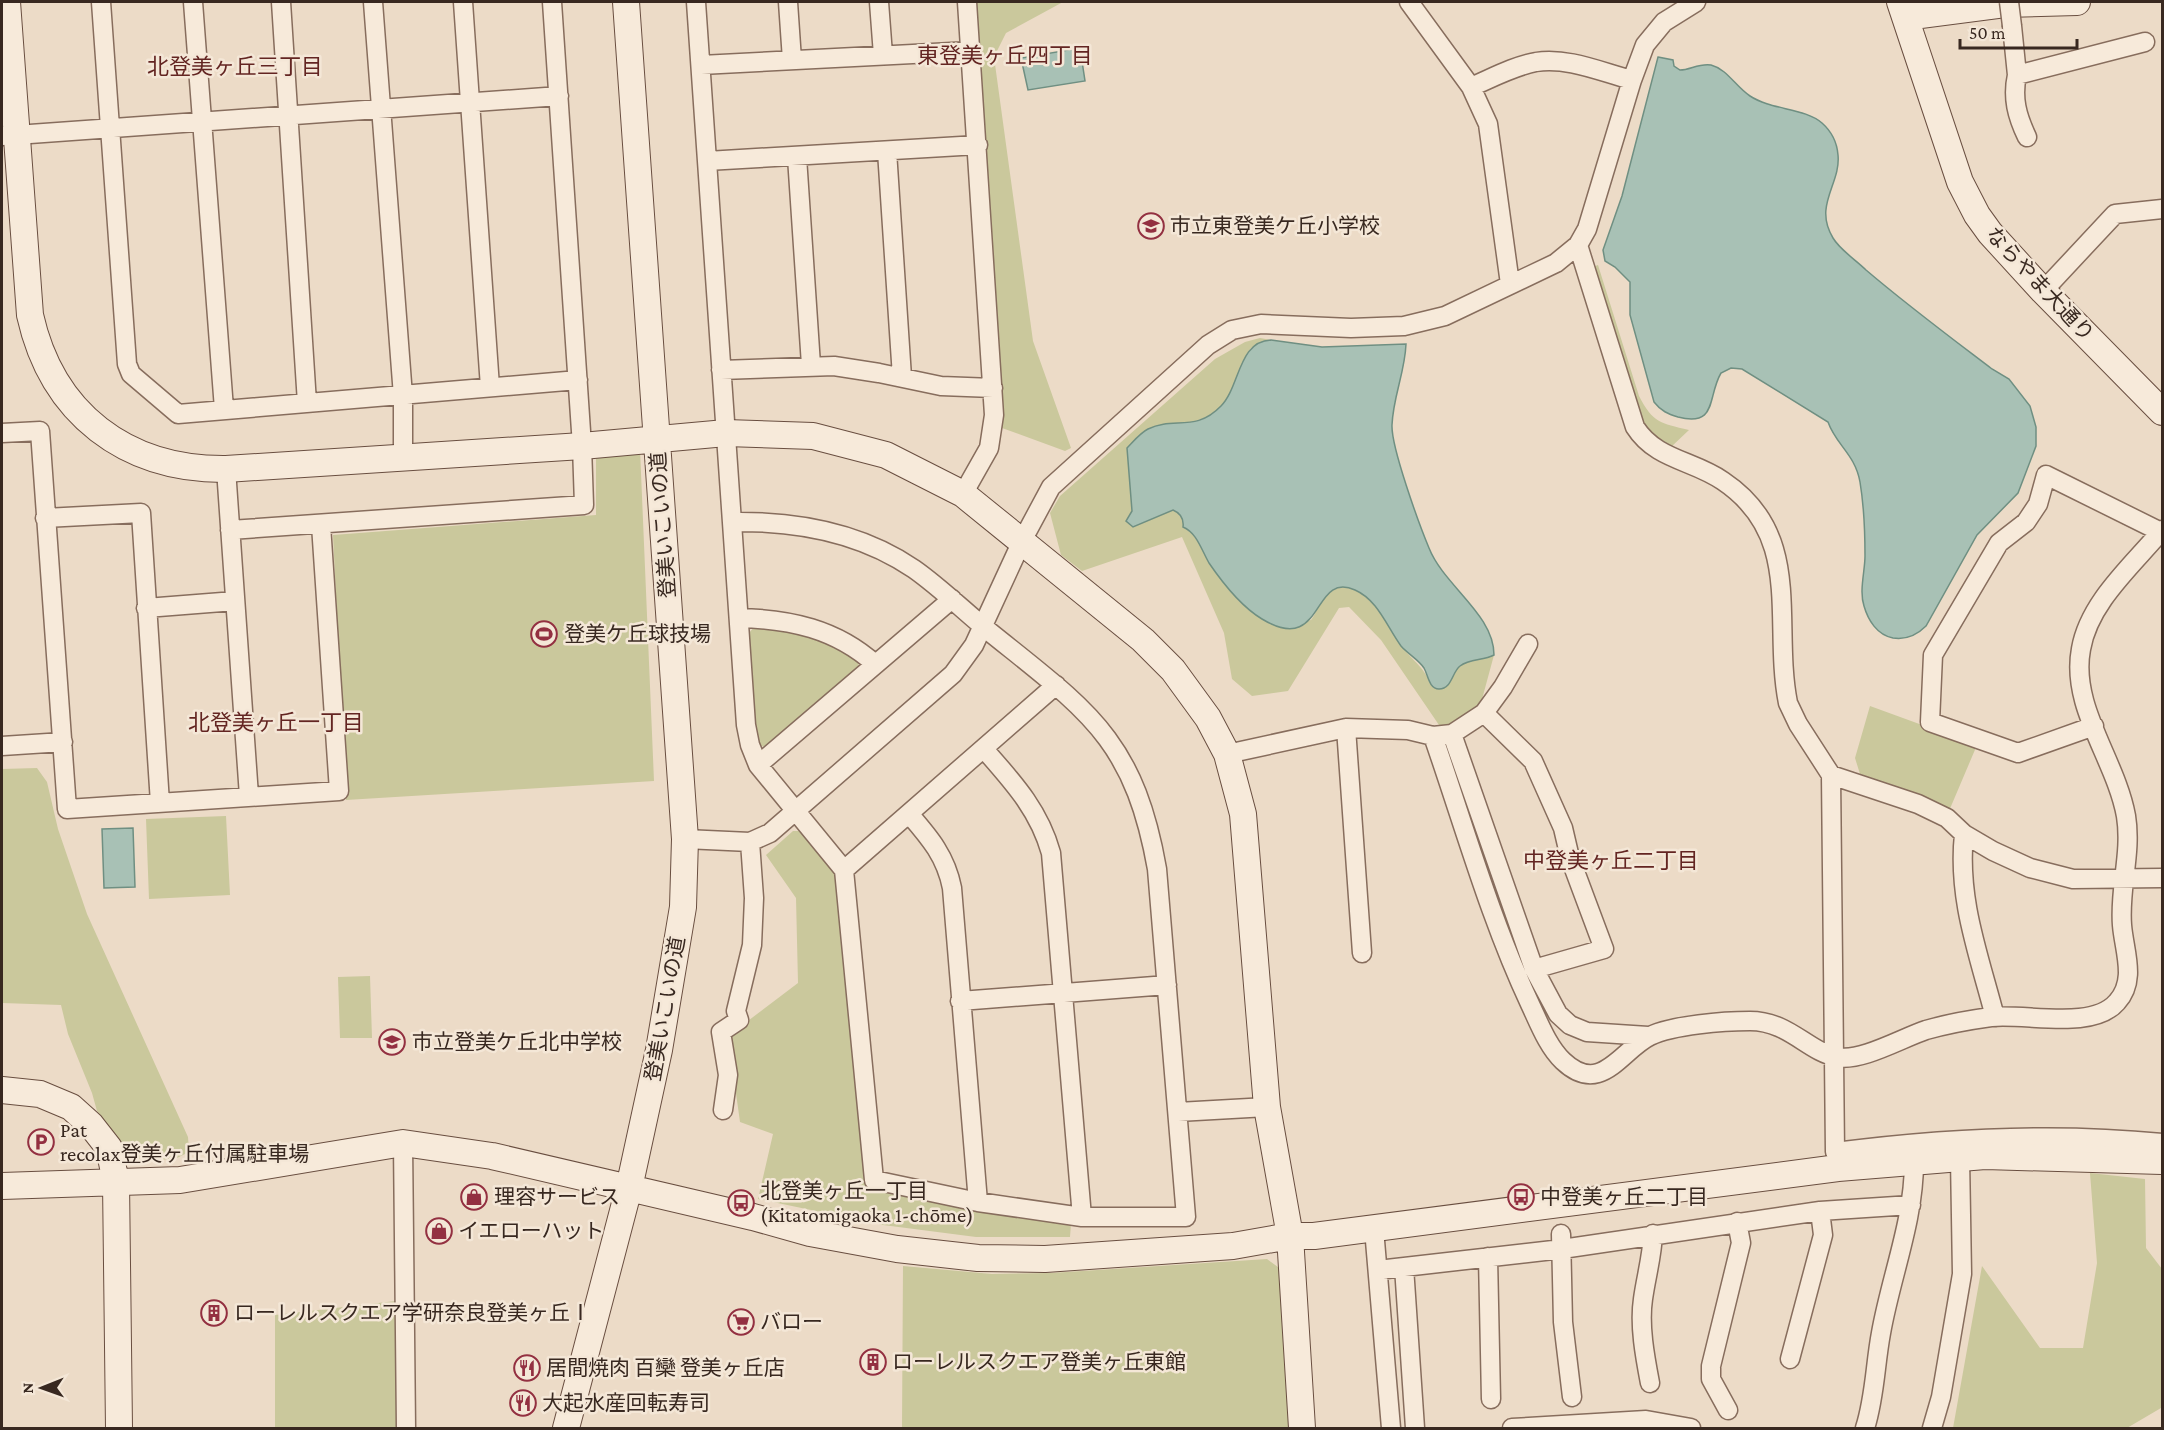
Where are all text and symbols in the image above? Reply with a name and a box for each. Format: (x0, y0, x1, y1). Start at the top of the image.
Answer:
scale bar (1960, 12, 2077, 50)
text: 50 m (1969, 23, 2006, 43)
district label: 東登美ヶ丘四丁目 (917, 43, 1093, 68)
district label: 北登美ヶ丘三丁目 (147, 54, 323, 79)
school or university icon: 市立東登美ケ丘小学校 (1136, 211, 1166, 241)
place label: 市立東登美ケ丘小学校 (1170, 214, 1380, 238)
street label: ならやま大通り (1981, 222, 2099, 346)
street label: 登美いこいの道 (646, 451, 680, 599)
sports icon: 登美ケ丘球技場 (529, 619, 559, 649)
place label: 登美ケ丘球技場 (564, 622, 711, 646)
district label: 北登美ヶ丘一丁目 (188, 710, 364, 735)
district label: 中登美ヶ丘二丁目 (1523, 848, 1699, 873)
street label: 登美いこいの道 (640, 935, 690, 1083)
school or university icon: 市立登美ケ丘北中学校 (377, 1027, 407, 1057)
place label: 市立登美ケ丘北中学校 (412, 1030, 622, 1054)
place label: Pat recolax登美ヶ丘付属駐車場 (60, 1118, 309, 1166)
parking icon: Pat recolax登美ヶ丘付属駐車場 (26, 1127, 56, 1157)
place label: 北登美ヶ丘一丁目 (Kitatomigaoka 1-chōme) (760, 1179, 974, 1227)
shop icon: 理容サービス (459, 1182, 489, 1212)
bus stop icon: 中登美ヶ丘二丁目 (1506, 1182, 1536, 1212)
place label: 理容サービス (494, 1185, 620, 1209)
place label: 中登美ヶ丘二丁目 (1540, 1185, 1708, 1209)
bus stop icon: 北登美ヶ丘一丁目 (Kitatomigaoka 1-chōme) (726, 1188, 756, 1218)
shop icon: イエローハット (424, 1216, 454, 1246)
place label: イエローハット (458, 1219, 604, 1243)
building icon: ローレルスクエア学研奈良登美ヶ丘Ⅰ (199, 1298, 229, 1328)
place label: ローレルスクエア学研奈良登美ヶ丘Ⅰ (234, 1301, 591, 1325)
supermarket icon: バロー (726, 1307, 756, 1337)
place label: バロー (760, 1310, 823, 1334)
building icon: ローレルスクエア登美ヶ丘東館 (858, 1347, 888, 1377)
place label: ローレルスクエア登美ヶ丘東館 (892, 1350, 1186, 1374)
restaurant icon: 居間焼肉 百欒 登美ヶ丘店 (512, 1353, 542, 1383)
place label: 居間焼肉 百欒 登美ヶ丘店 (546, 1356, 785, 1380)
north arrow (12, 1358, 72, 1418)
text: N (19, 1383, 36, 1394)
restaurant icon: 大起水産回転寿司 (508, 1388, 538, 1418)
place label: 大起水産回転寿司 (542, 1391, 710, 1415)

